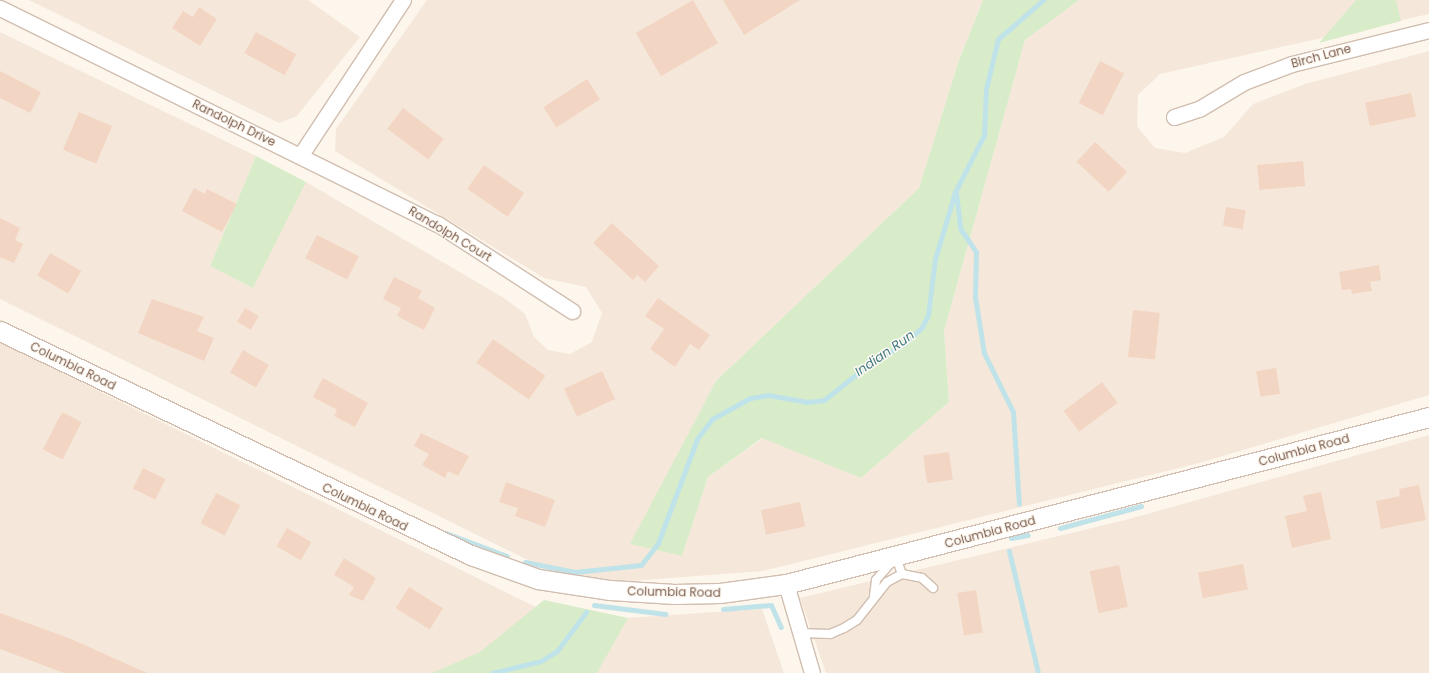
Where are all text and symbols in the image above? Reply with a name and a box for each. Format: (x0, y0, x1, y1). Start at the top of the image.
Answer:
street label: Birch Lane (1289, 41, 1353, 71)
street label: Randolph Drive (190, 97, 278, 149)
street label: Randolph Court (406, 204, 494, 264)
water label: Indian Run (852, 328, 918, 380)
street label: Columbia Road (28, 339, 118, 393)
street label: Columbia Road (1257, 431, 1351, 469)
street label: Columbia Road (320, 480, 410, 534)
street label: Columbia Road (943, 513, 1037, 551)
street label: Columbia Road (627, 584, 721, 600)

